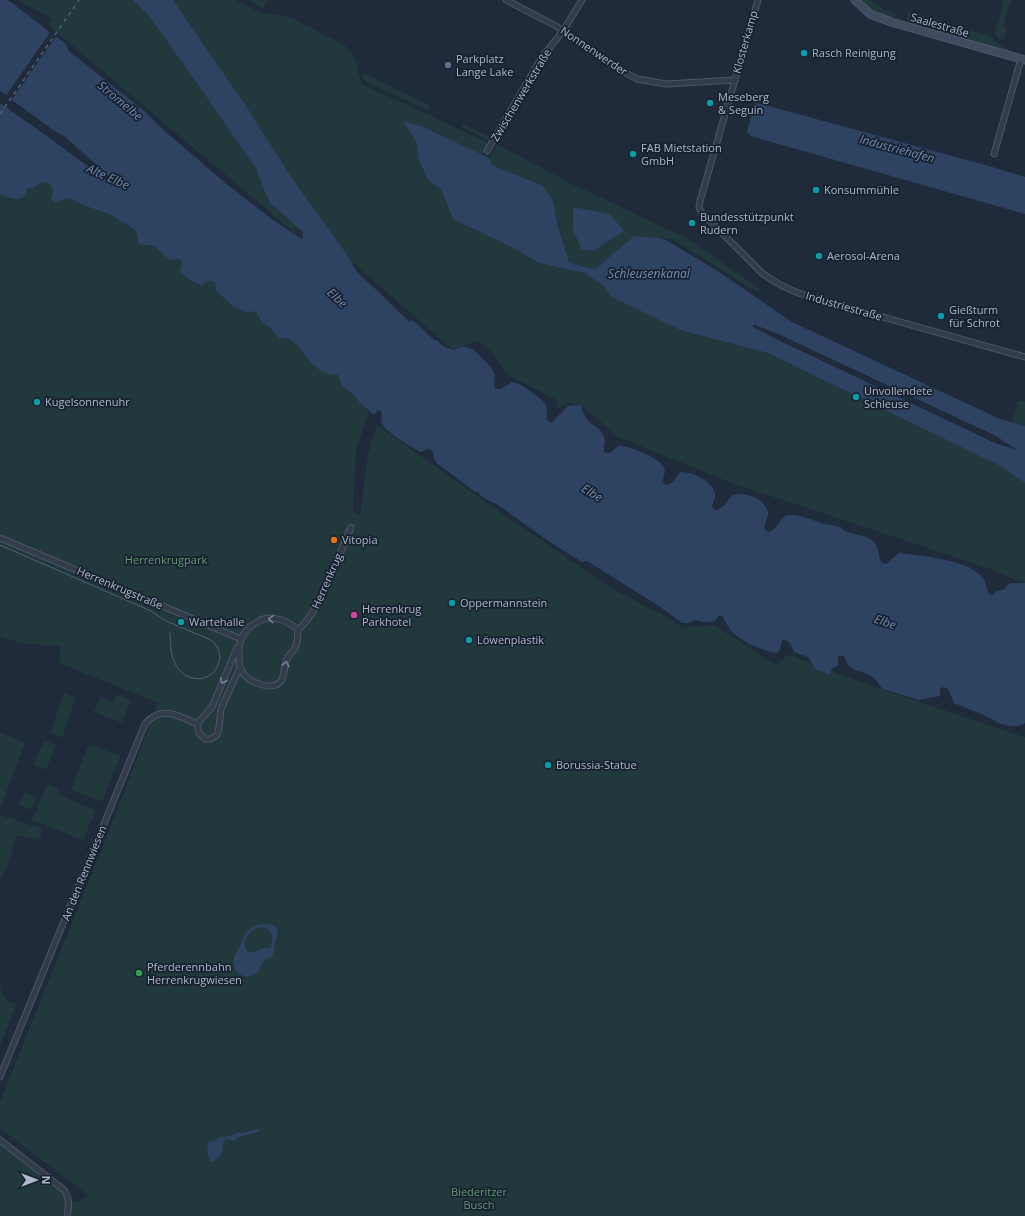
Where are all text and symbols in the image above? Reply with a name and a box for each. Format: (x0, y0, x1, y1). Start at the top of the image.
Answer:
street label: Klosterkamp (728, 8, 761, 75)
street label: Saalestraße (909, 9, 971, 40)
street label: Nonnenwerder (558, 23, 631, 79)
place label: Rasch Reinigung (812, 45, 896, 60)
street label: Zwischenwerkstraße (487, 46, 554, 144)
marker: Rasch Reinigung (799, 48, 809, 58)
place label: Parkplatz Lange Lake (456, 51, 513, 79)
marker: Parkplatz Lange Lake (443, 60, 453, 70)
water label: Stromelbe (94, 77, 146, 124)
place label: Meseberg & Seguin (718, 89, 769, 117)
marker: Meseberg & Seguin (705, 98, 715, 108)
water label: Industriehafen (858, 130, 937, 167)
place label: FAB Mietstation GmbH (641, 140, 722, 168)
marker: FAB Mietstation GmbH (628, 149, 638, 159)
water label: Alte Elbe (83, 159, 132, 193)
place label: Konsummühle (824, 182, 899, 197)
marker: Konsummühle (811, 185, 821, 195)
place label: Bundesstützpunkt Rudern (700, 209, 794, 237)
marker: Bundesstützpunkt Rudern (687, 218, 697, 228)
place label: Aerosol-Arena (827, 248, 900, 263)
marker: Aerosol-Arena (814, 251, 824, 261)
water label: Schleusenkanal (608, 265, 691, 282)
water label: Elbe (323, 284, 351, 311)
street label: Industriestraße (804, 287, 884, 324)
place label: Gießturm für Schrot (949, 302, 1000, 330)
marker: Gießturm für Schrot (936, 311, 946, 321)
place label: Unvollendete Schleuse (864, 383, 932, 411)
marker: Unvollendete Schleuse (851, 392, 861, 402)
place label: Kugelsonnenuhr (45, 394, 130, 409)
marker: Kugelsonnenuhr (32, 397, 42, 407)
water label: Elbe (578, 480, 606, 506)
place label: Vitopia (342, 532, 378, 547)
marker: Vitopia (329, 535, 339, 545)
street label: Herrenkrug (308, 551, 345, 611)
park label: Herrenkrugpark (125, 552, 207, 567)
street label: Herrenkrugstraße (75, 563, 165, 612)
place label: Oppermannstein (460, 595, 547, 610)
marker: Oppermannstein (447, 598, 457, 608)
place label: Herrenkrug Parkhotel (362, 601, 421, 629)
marker: Herrenkrug Parkhotel (349, 610, 359, 620)
water label: Elbe (872, 610, 898, 633)
place label: Wartehalle (189, 614, 244, 629)
one-way arrow (268, 615, 274, 624)
marker: Wartehalle (176, 617, 186, 627)
place label: Löwenplastik (477, 632, 544, 647)
marker: Löwenplastik (464, 635, 474, 645)
one-way arrow (282, 661, 290, 667)
one-way arrow (220, 677, 228, 685)
place label: Borussia-Statue (556, 757, 637, 772)
marker: Borussia-Statue (543, 760, 553, 770)
street label: An den Rennwiesen (58, 823, 109, 923)
place label: Pferderennbahn Herrenkrugwiesen (147, 959, 242, 987)
marker: Pferderennbahn Herrenkrugwiesen (134, 968, 144, 978)
north arrow (16, 1160, 56, 1200)
text: N (39, 1176, 54, 1184)
park label: Biederitzer Busch (451, 1184, 507, 1212)

